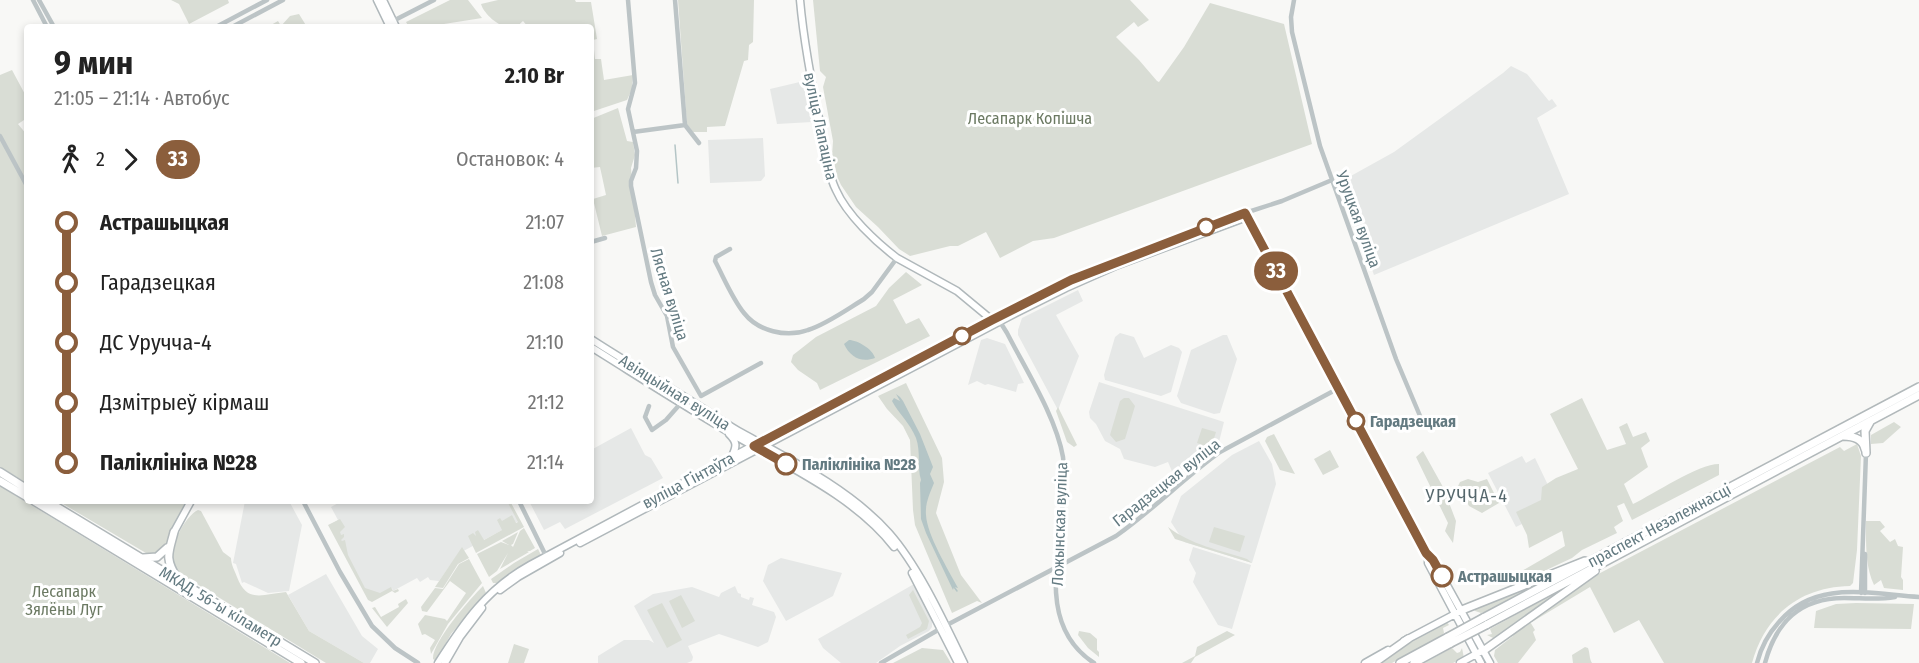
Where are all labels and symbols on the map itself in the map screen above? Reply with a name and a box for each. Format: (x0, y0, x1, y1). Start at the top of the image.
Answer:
street label: вуліца Лапаціна (800, 71, 841, 182)
park label: Лесапарк Копішча (968, 109, 1092, 128)
street label: Уруцкая вуліца (1332, 167, 1385, 270)
unlabelled marker (1197, 218, 1215, 236)
street label: Лясная вуліца (646, 246, 693, 343)
line badge: 33 (1249, 252, 1303, 290)
unlabelled marker (953, 327, 971, 345)
street label: Авіяцыйная вуліца (616, 351, 734, 434)
marker: Гарадзецкая (1347, 412, 1365, 430)
place label: Гарадзецкая (1370, 412, 1456, 431)
street label: Гарадзецкая вуліца (1109, 434, 1224, 530)
street label: вуліца Гінтаўта (639, 448, 738, 513)
marker: Паліклініка №28 (775, 453, 797, 475)
place label: Паліклініка №28 (802, 455, 917, 474)
street label: Ложынская вуліца (1048, 462, 1071, 586)
street label: праспект Незалежнасці (1584, 480, 1734, 571)
district label: УРУЧЧА-4 (1425, 485, 1508, 507)
street label: МКАД, 56-ы кіламетр (156, 562, 286, 651)
marker: Астрашыцкая (1431, 565, 1453, 587)
place label: Астрашыцкая (1457, 567, 1552, 586)
park label: Лесапарк Зялёны Луг (25, 582, 103, 619)

